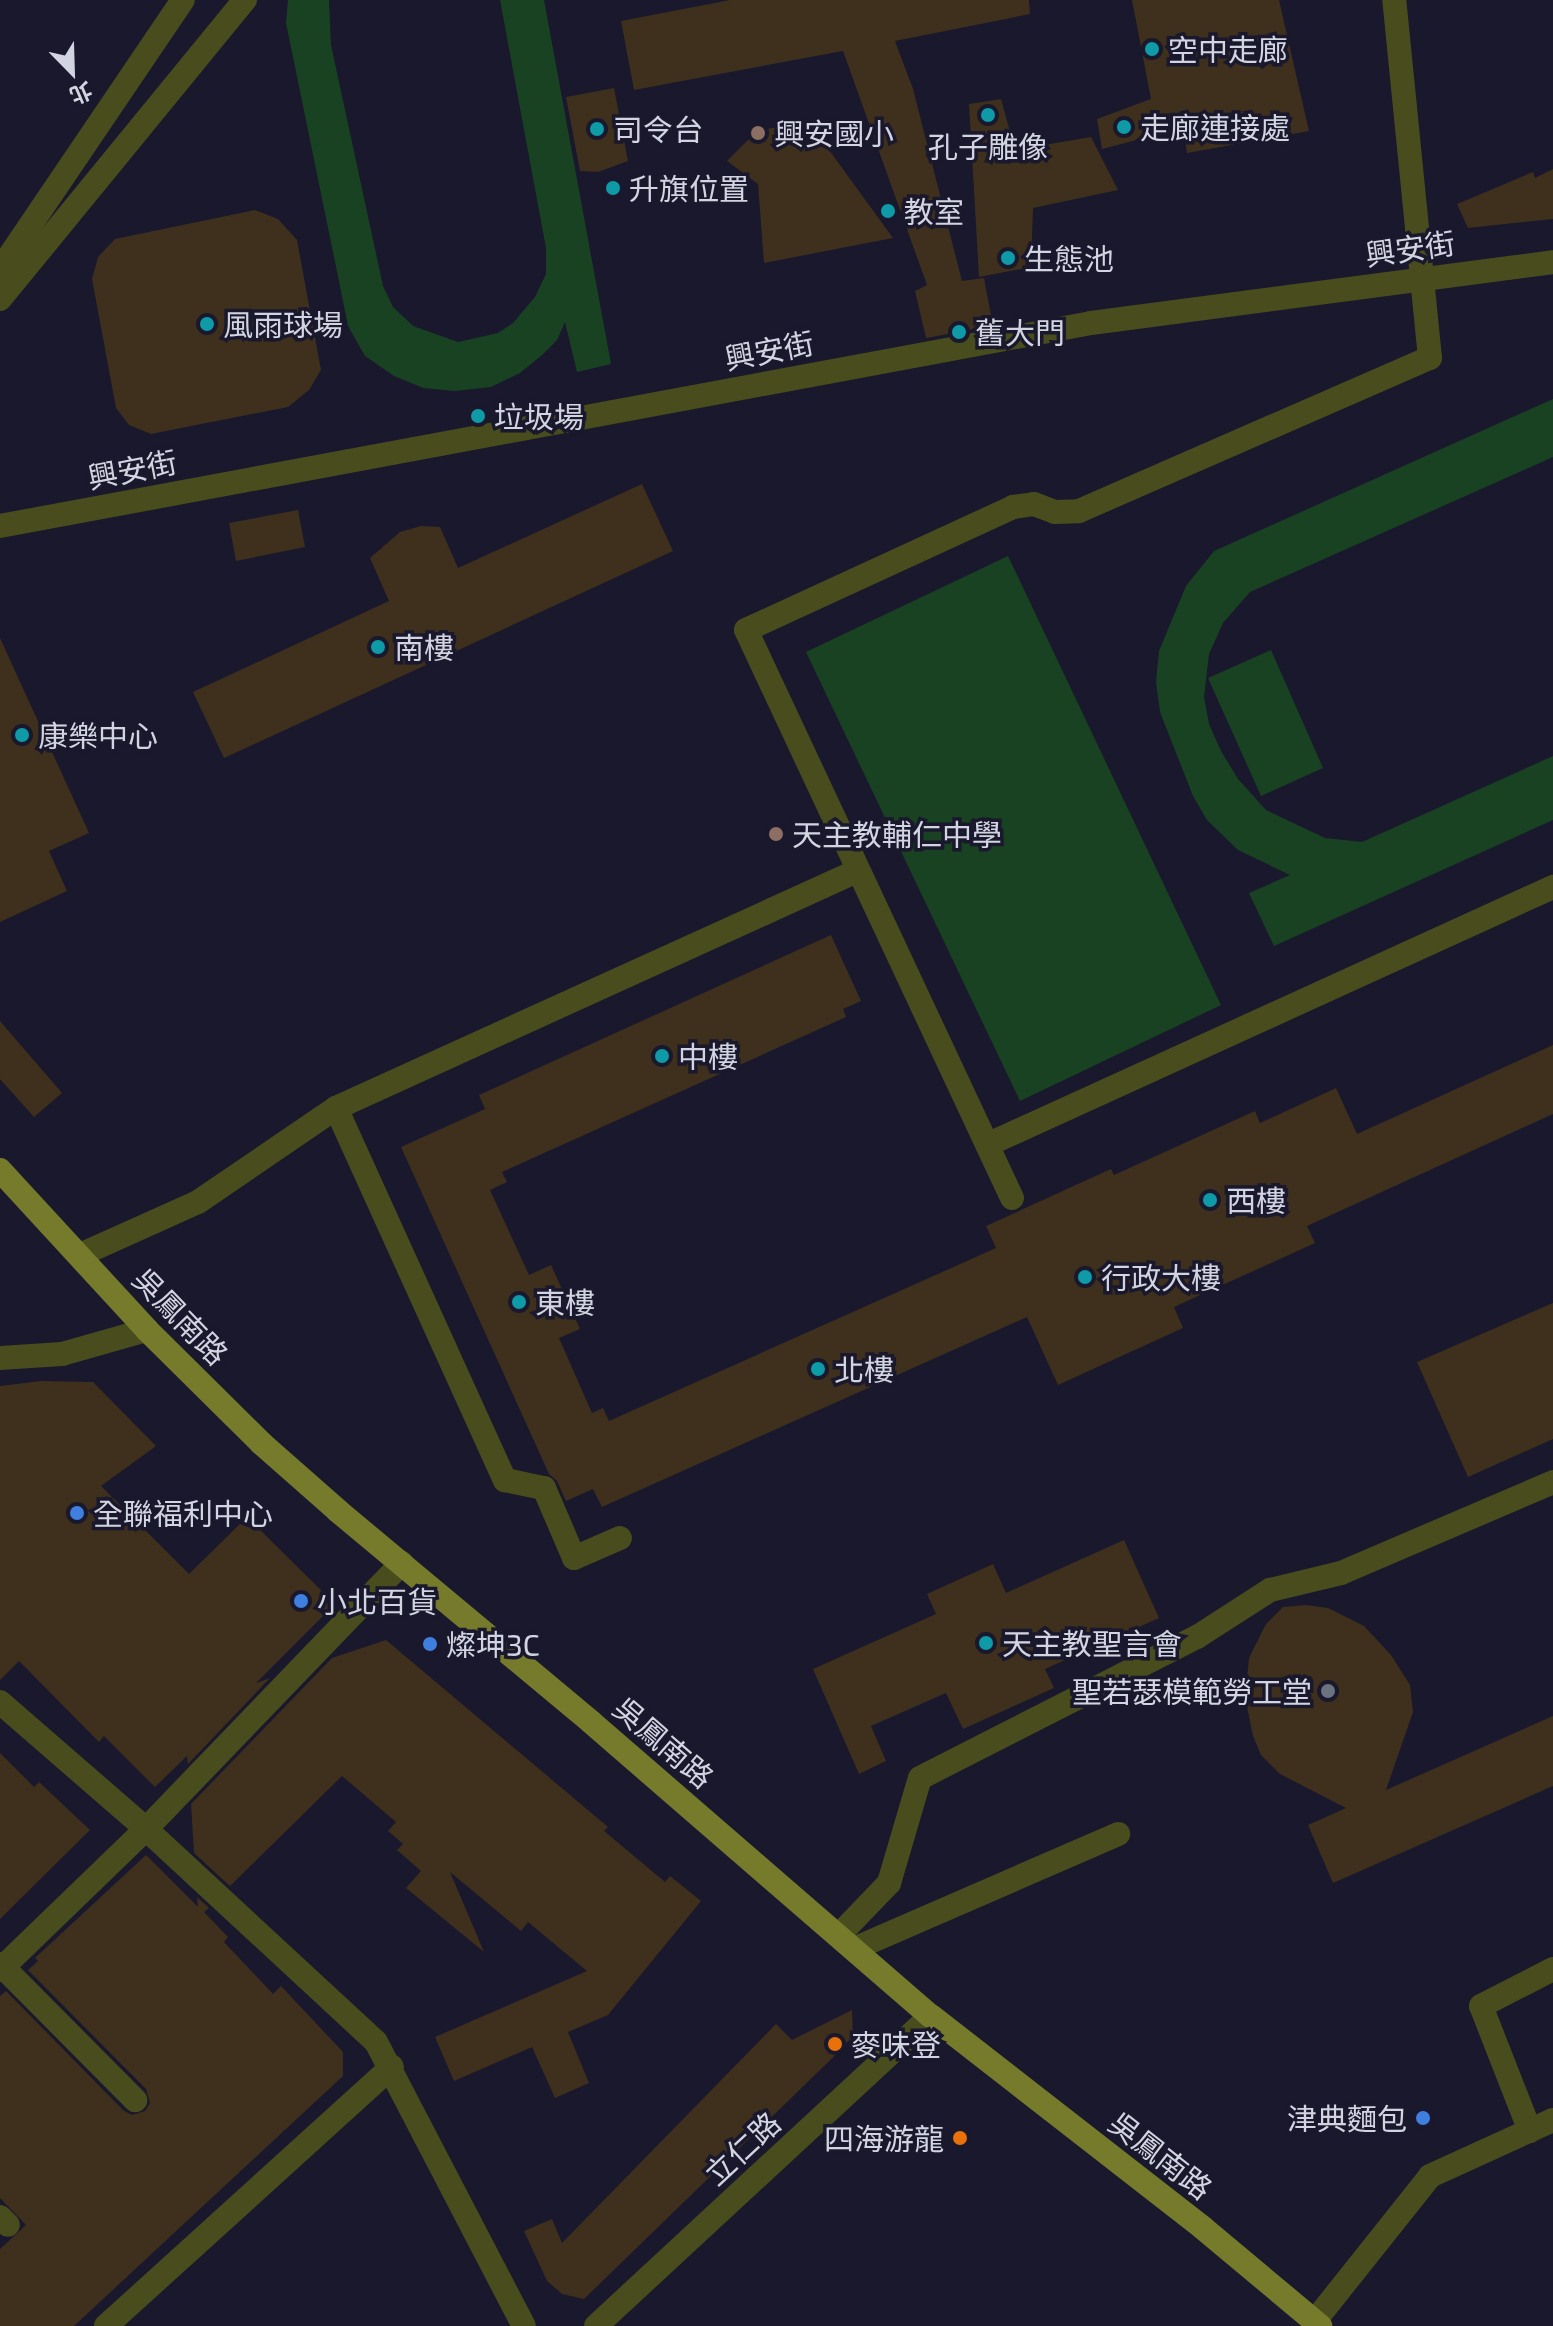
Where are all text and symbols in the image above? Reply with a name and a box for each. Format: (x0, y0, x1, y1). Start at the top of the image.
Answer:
place label: 空中走廊 (1168, 31, 1288, 67)
north arrow (32, 32, 112, 112)
marker: 空中走廊 (1143, 40, 1161, 58)
text: 北 (66, 78, 97, 110)
marker: 孔子雕像 (979, 106, 997, 124)
place label: 走廊連接處 (1140, 109, 1290, 145)
place label: 司令台 (613, 111, 703, 147)
place label: 興安國小 (774, 115, 894, 151)
marker: 走廊連接處 (1115, 118, 1133, 136)
marker: 司令台 (588, 120, 606, 138)
marker: 興安國小 (749, 124, 767, 142)
place label: 孔子雕像 (928, 128, 1048, 164)
place label: 升旗位置 (629, 170, 749, 206)
marker: 升旗位置 (604, 179, 622, 197)
place label: 教室 (904, 193, 964, 229)
marker: 教室 (879, 202, 897, 220)
street label: 興安街 (1363, 224, 1457, 272)
place label: 生態池 (1024, 240, 1114, 276)
marker: 生態池 (999, 249, 1017, 267)
place label: 風雨球場 (223, 306, 343, 342)
place label: 舊大門 (975, 314, 1065, 350)
marker: 風雨球場 (198, 315, 216, 333)
marker: 舊大門 (950, 323, 968, 341)
street label: 興安街 (721, 324, 817, 376)
place label: 垃圾場 (494, 398, 584, 434)
marker: 垃圾場 (469, 407, 487, 425)
street label: 興安街 (84, 443, 180, 495)
place label: 南樓 (394, 629, 454, 665)
marker: 南樓 (369, 638, 387, 656)
place label: 康樂中心 (38, 717, 158, 753)
marker: 康樂中心 (13, 726, 31, 744)
place label: 天主教輔仁中學 (792, 816, 1002, 852)
marker: 天主教輔仁中學 (767, 825, 785, 843)
place label: 中樓 (678, 1038, 738, 1074)
marker: 中樓 (653, 1047, 671, 1065)
place label: 西樓 (1226, 1182, 1286, 1218)
marker: 西樓 (1201, 1191, 1219, 1209)
place label: 行政大樓 (1101, 1259, 1221, 1295)
street label: 吳鳳南路 (126, 1260, 236, 1372)
marker: 行政大樓 (1076, 1268, 1094, 1286)
place label: 東樓 (535, 1284, 595, 1320)
marker: 東樓 (510, 1293, 528, 1311)
place label: 北樓 (834, 1351, 894, 1387)
marker: 北樓 (809, 1360, 827, 1378)
place label: 全聯福利中心 (93, 1495, 273, 1531)
marker: 全聯福利中心 (68, 1504, 86, 1522)
place label: 小北百貨 (317, 1583, 437, 1619)
marker: 小北百貨 (292, 1592, 310, 1610)
place label: 天主教聖言會 (1002, 1625, 1182, 1661)
place label: 燦坤3C (446, 1626, 540, 1662)
marker: 天主教聖言會 (977, 1634, 995, 1652)
marker: 燦坤3C (421, 1635, 439, 1653)
place label: 聖若瑟模範勞工堂 (1072, 1673, 1312, 1709)
marker: 聖若瑟模範勞工堂 (1319, 1682, 1337, 1700)
street label: 吳鳳南路 (607, 1689, 721, 1795)
place label: 麥味登 (851, 2026, 941, 2062)
marker: 麥味登 (826, 2035, 844, 2053)
place label: 津典麵包 (1287, 2100, 1407, 2136)
street label: 立仁路 (697, 2104, 787, 2192)
street label: 吳鳳南路 (1103, 2104, 1219, 2206)
marker: 津典麵包 (1414, 2109, 1432, 2127)
place label: 四海游龍 (824, 2120, 944, 2156)
marker: 四海游龍 (951, 2129, 969, 2147)

